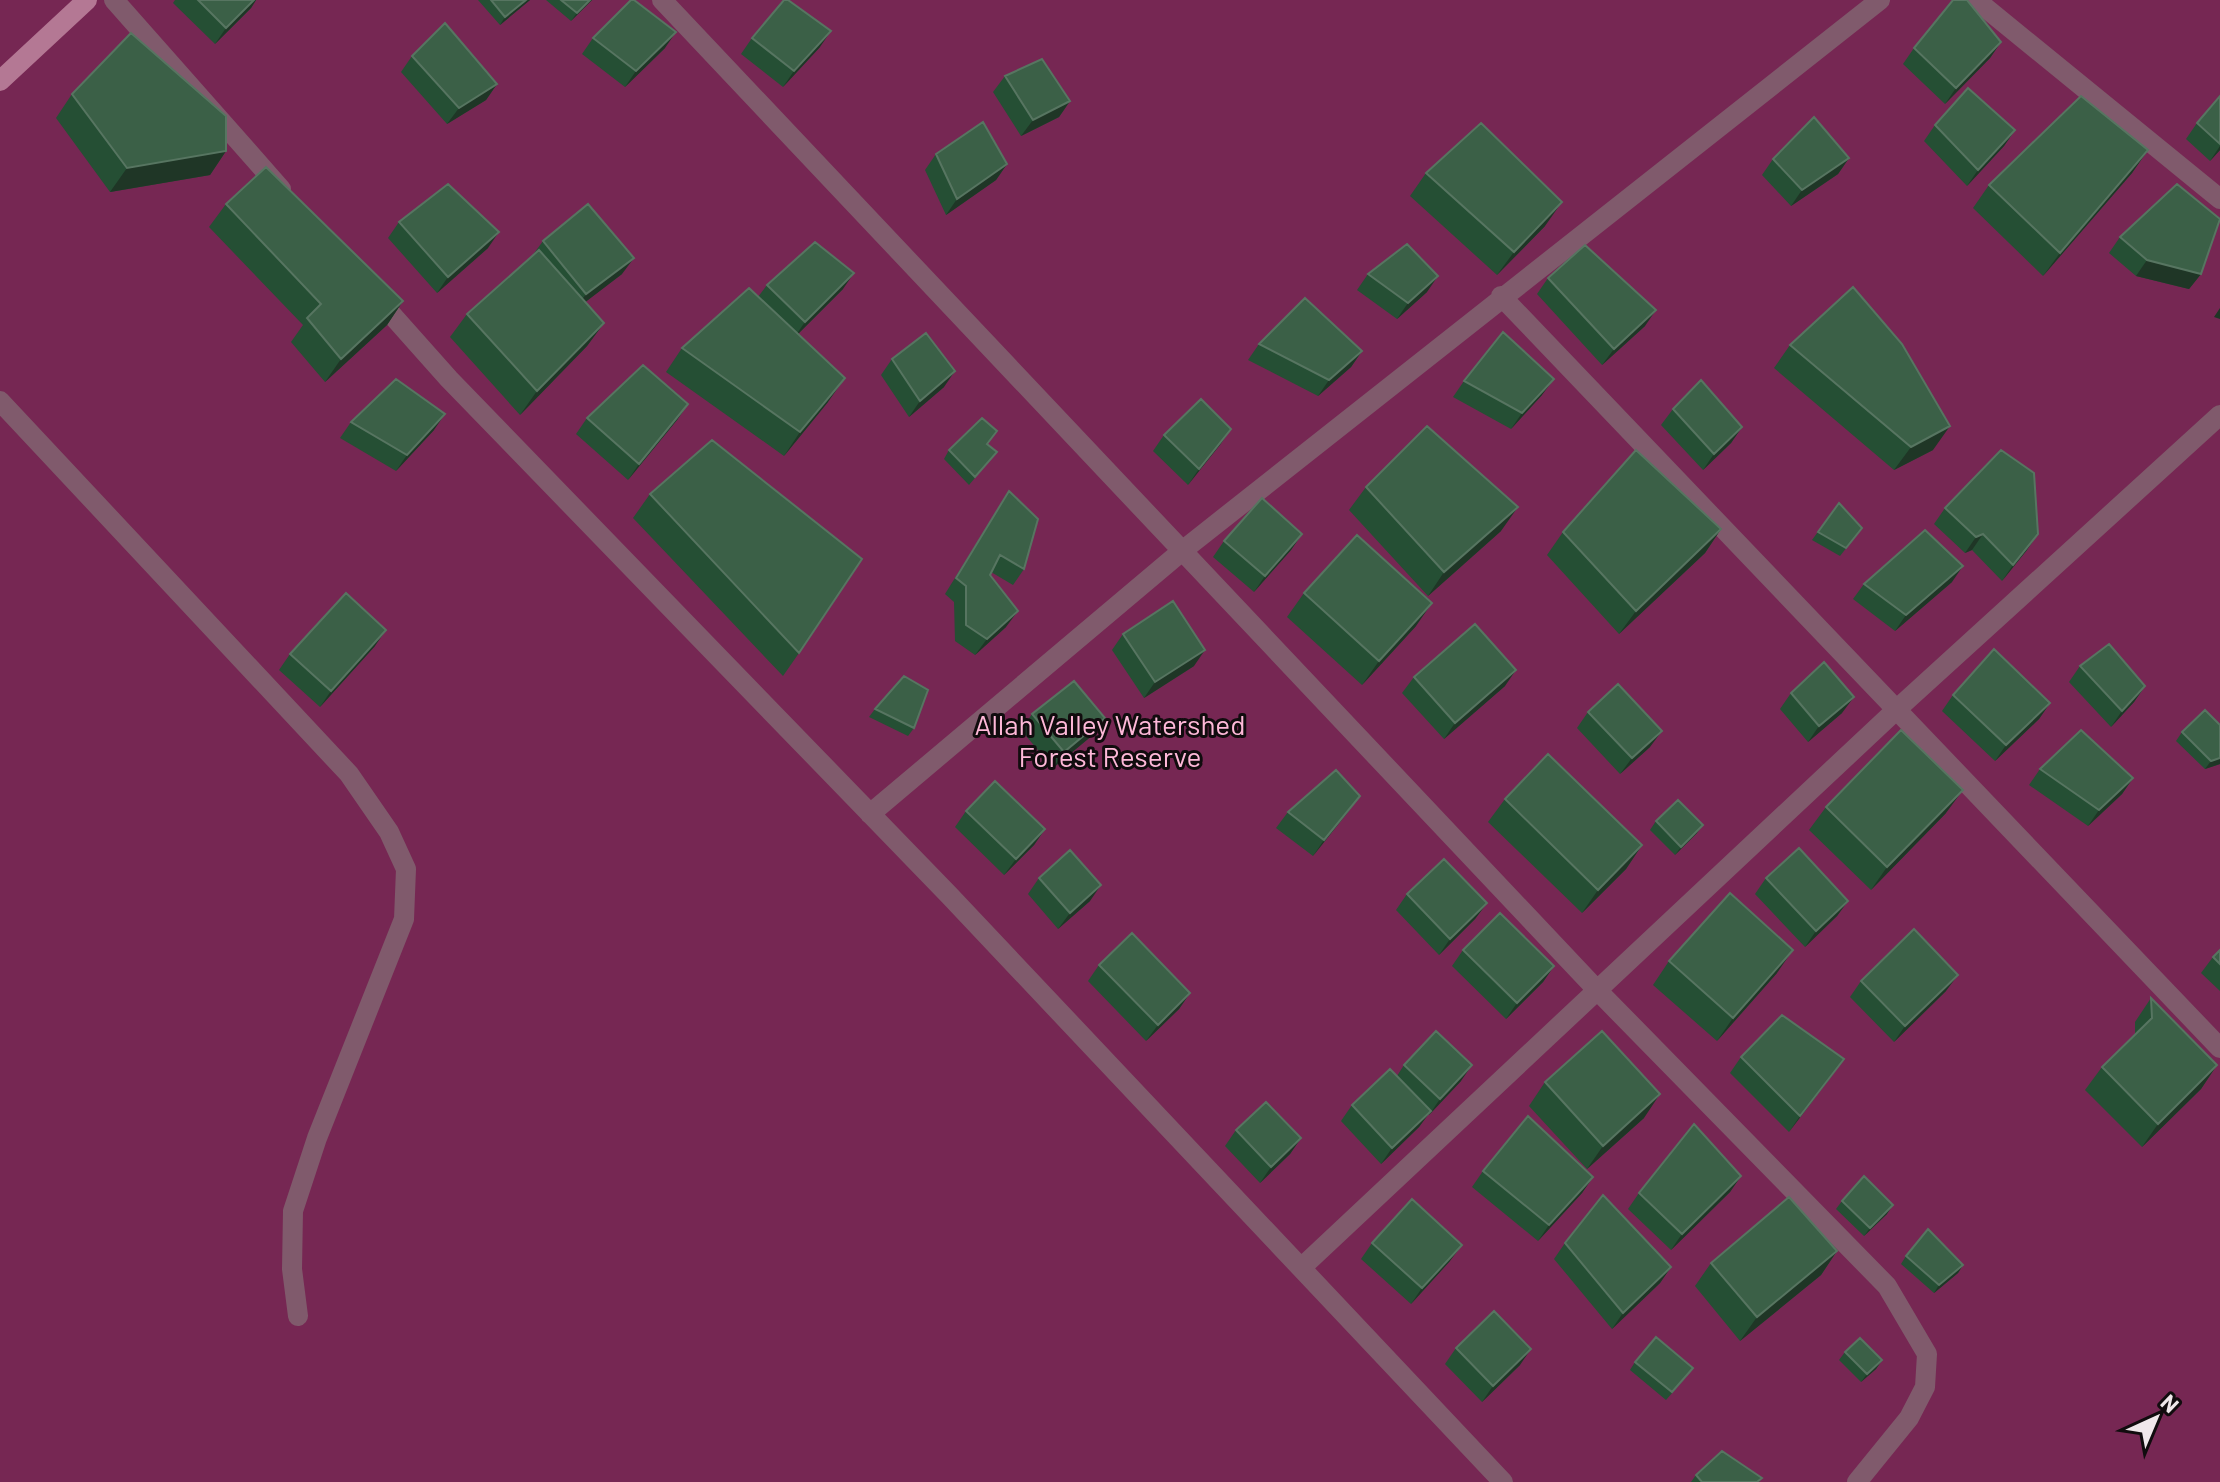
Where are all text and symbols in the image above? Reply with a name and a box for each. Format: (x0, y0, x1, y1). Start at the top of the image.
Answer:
park label: Allah Valley Watershed Forest Reserve (974, 707, 1246, 773)
north arrow (2116, 1378, 2196, 1458)
text: N (2156, 1388, 2185, 1417)

